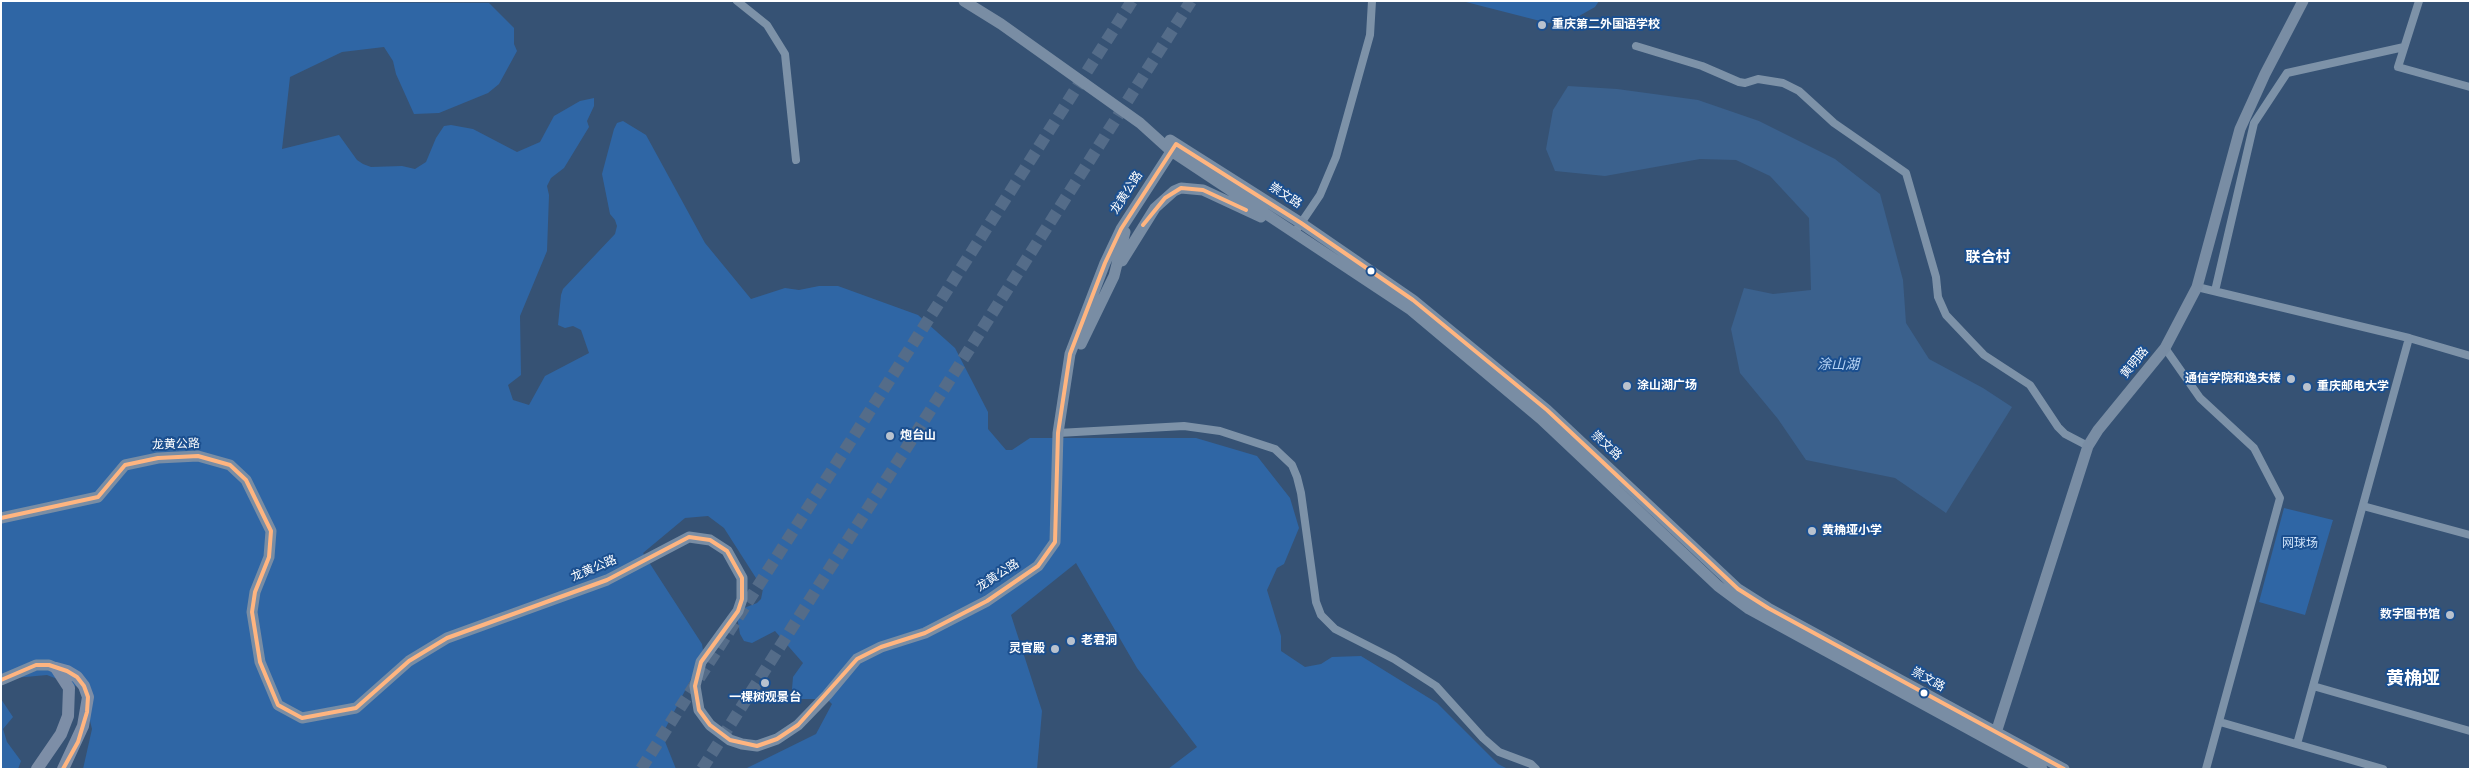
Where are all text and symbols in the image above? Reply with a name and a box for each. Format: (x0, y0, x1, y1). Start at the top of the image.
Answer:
place label: 重庆第二外国语学校 (1552, 18, 1660, 32)
marker: 重庆第二外国语学校 (1536, 19, 1548, 31)
street label: 龙黄公路 (1108, 169, 1146, 217)
street label: 崇文路 (1266, 180, 1304, 212)
district label: 联合村 (1966, 249, 2010, 267)
unlabelled marker (1366, 266, 1376, 276)
street label: 黄明路 (2118, 344, 2152, 382)
water label: 涂山湖 (1817, 358, 1859, 374)
place label: 通信学院和逸夫楼 (2185, 372, 2281, 386)
marker: 通信学院和逸夫楼 (2285, 373, 2297, 385)
place label: 涂山湖广场 (1637, 379, 1697, 393)
marker: 涂山湖广场 (1621, 380, 1633, 392)
place label: 重庆邮电大学 (2317, 380, 2389, 394)
marker: 重庆邮电大学 (2301, 381, 2313, 393)
street label: 崇文路 (1588, 428, 1624, 464)
place label: 炮台山 (900, 429, 936, 443)
marker: 炮台山 (884, 430, 896, 442)
street label: 龙黄公路 (152, 437, 200, 453)
place label: 黄桷垭小学 (1822, 524, 1882, 538)
marker: 黄桷垭小学 (1806, 525, 1818, 537)
park label: 网球场 (2282, 537, 2318, 551)
street label: 龙黄公路 (569, 553, 619, 585)
street label: 龙黄公路 (974, 557, 1022, 595)
place label: 数字图书馆 (2380, 608, 2440, 622)
marker: 数字图书馆 (2444, 609, 2456, 621)
place label: 老君洞 (1081, 634, 1117, 648)
marker: 老君洞 (1065, 635, 1077, 647)
place label: 灵官殿 (1009, 642, 1045, 656)
marker: 灵官殿 (1049, 643, 1061, 655)
street label: 崇文路 (1909, 665, 1947, 695)
district label: 黄桷垭 (2386, 669, 2440, 691)
marker: 一棵树观景台 (759, 677, 771, 689)
unlabelled marker (1919, 688, 1929, 698)
place label: 一棵树观景台 (729, 691, 801, 705)

